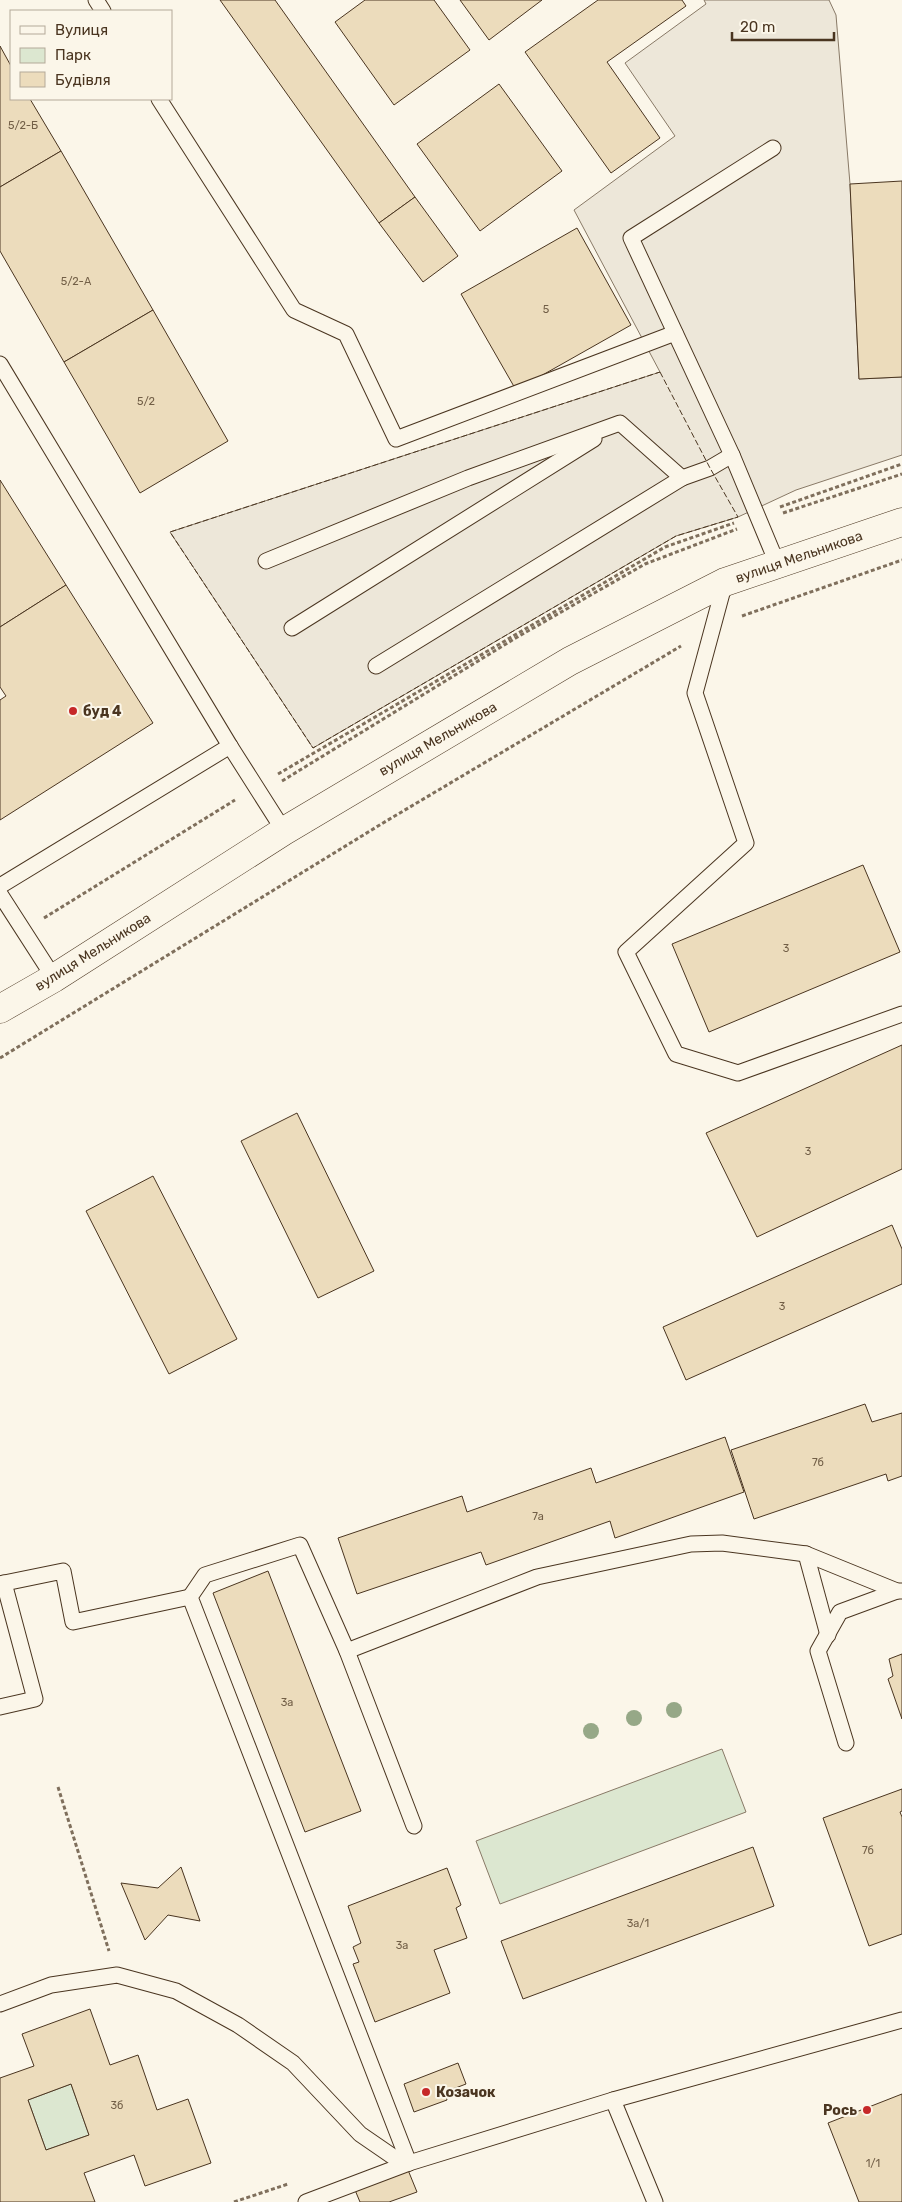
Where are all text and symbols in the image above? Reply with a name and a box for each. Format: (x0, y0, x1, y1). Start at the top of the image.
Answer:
legend (10, 10, 172, 100)
scale bar (732, 10, 834, 42)
text: 20 m (740, 18, 775, 36)
text: Вулиця (55, 21, 108, 39)
text: Парк (55, 46, 91, 64)
text: Будівля (55, 71, 111, 89)
house number: 5/2-Б (8, 119, 38, 132)
house number: 5/2-А (61, 275, 92, 288)
house number: 5 (543, 303, 550, 316)
house number: 5/2 (137, 395, 155, 408)
street label: вулиця Мельникова (733, 527, 865, 587)
street label: вулиця Мельникова (376, 698, 500, 780)
place label: буд 4 (83, 703, 122, 720)
marker: буд 4 (67, 705, 79, 717)
street label: вулиця Мельникова (32, 909, 154, 995)
house number: 3 (783, 942, 790, 955)
house number: 3 (805, 1145, 812, 1158)
house number: 3 (779, 1300, 786, 1313)
house number: 7б (812, 1456, 824, 1469)
house number: 7а (532, 1510, 544, 1523)
house number: 3а (281, 1696, 293, 1709)
house number: 7б (862, 1844, 874, 1857)
house number: 3а/1 (627, 1917, 649, 1930)
house number: 3а (396, 1939, 408, 1952)
place label: Козачок (436, 2084, 496, 2101)
marker: Козачок (420, 2086, 432, 2098)
house number: 3б (110, 2099, 124, 2112)
place label: Рось (823, 2102, 857, 2119)
marker: Рось (861, 2104, 873, 2116)
house number: 1/1 (866, 2157, 880, 2170)

